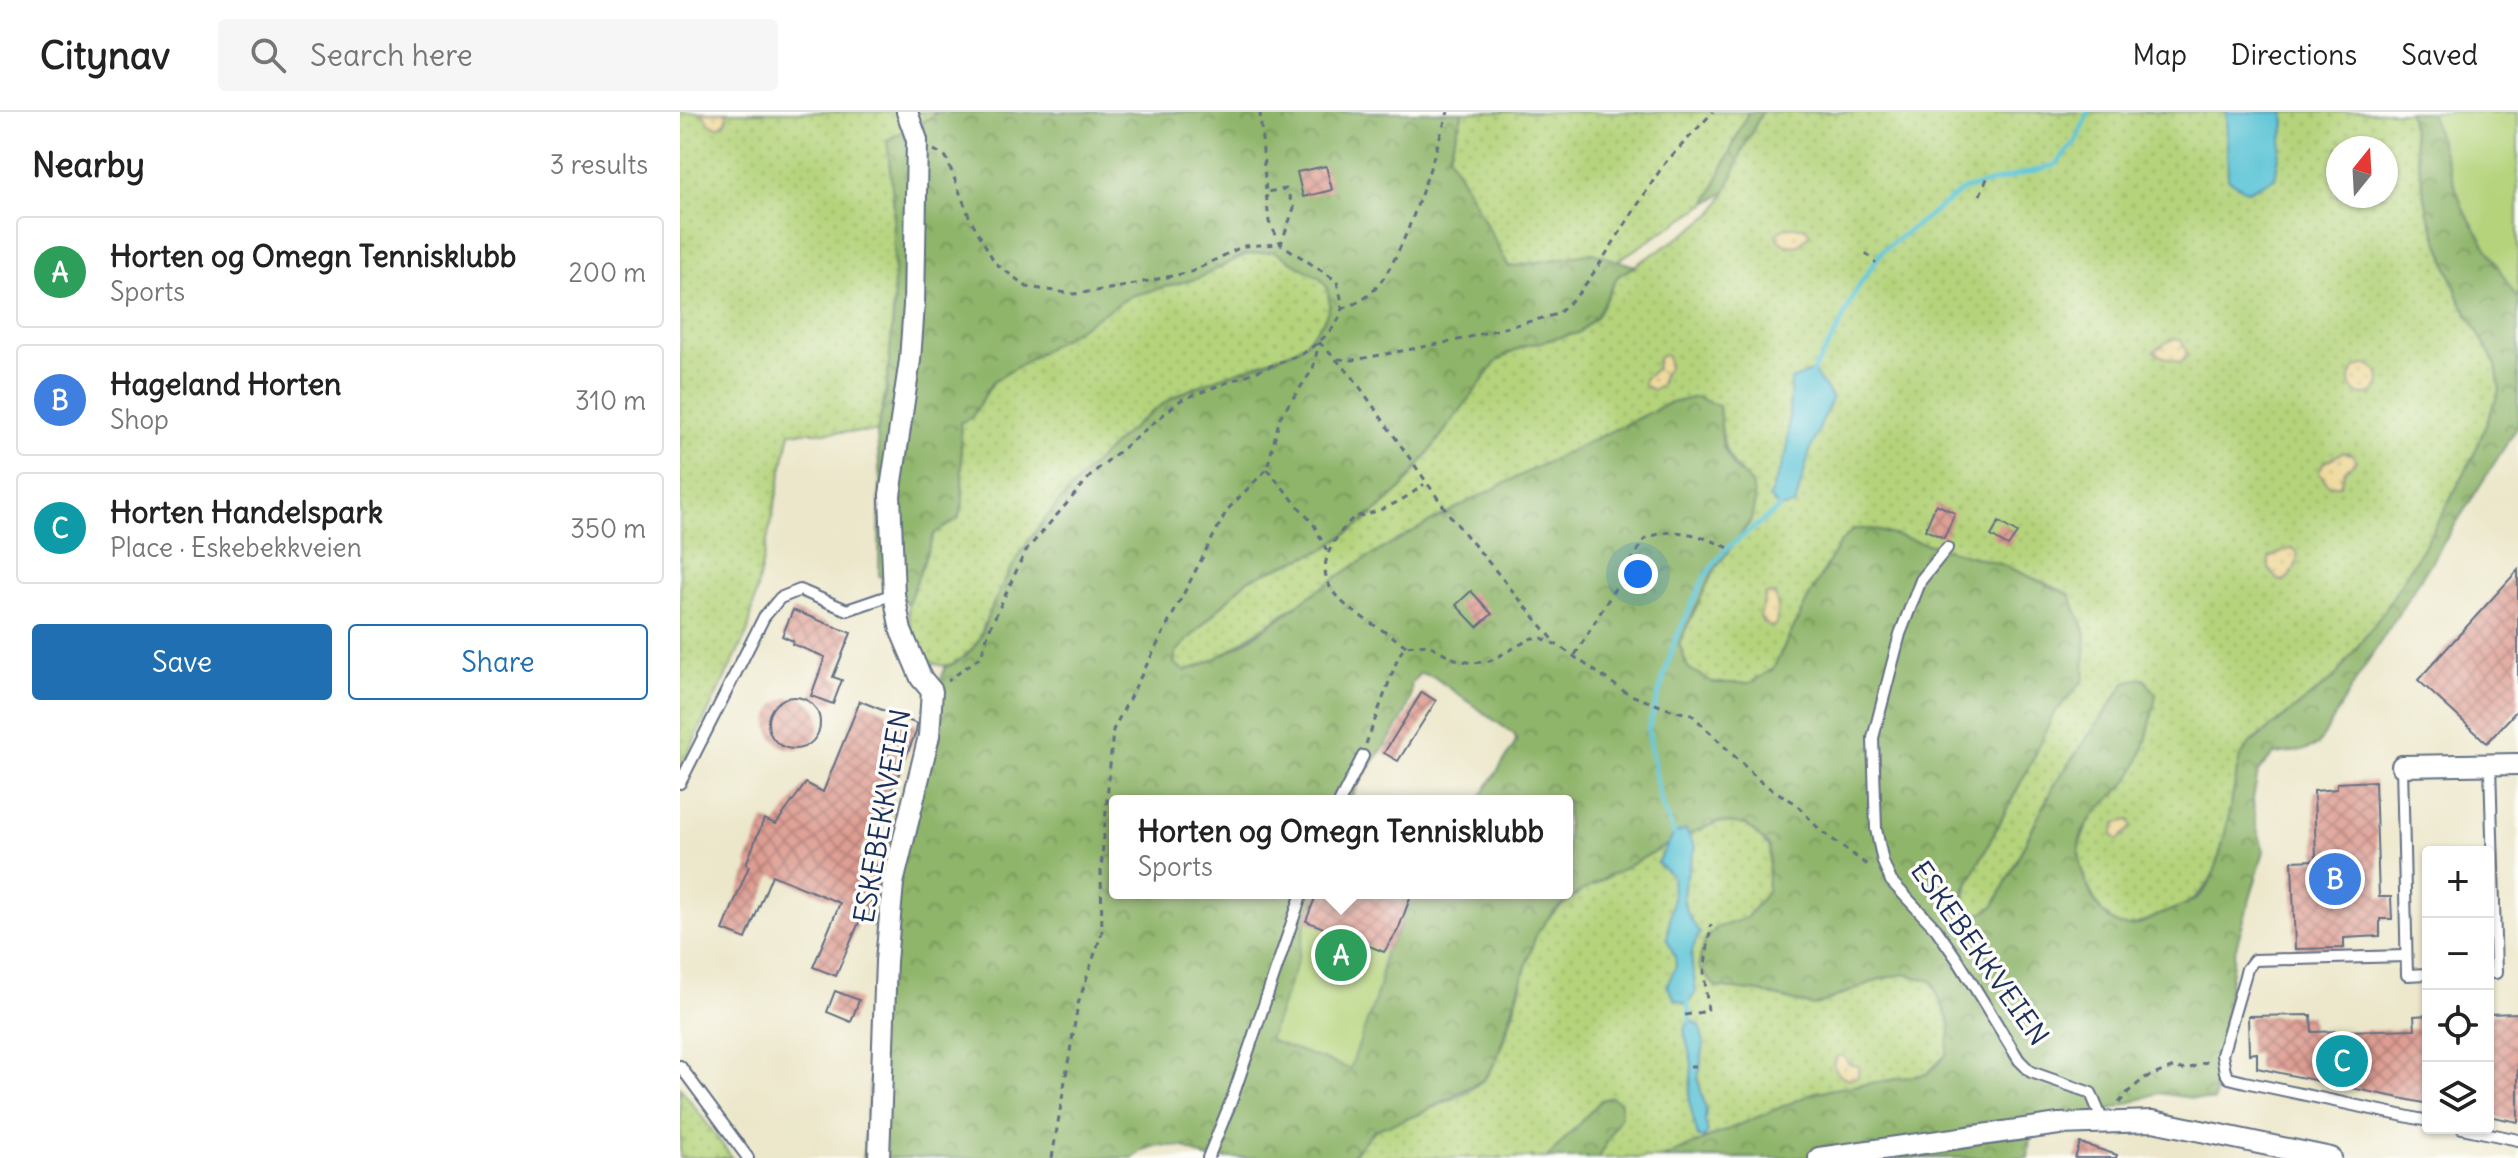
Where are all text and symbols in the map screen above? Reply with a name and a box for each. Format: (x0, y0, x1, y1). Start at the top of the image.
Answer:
search box (218, 19, 778, 91)
text: Citynav (40, 32, 170, 79)
icon: search (246, 33, 290, 77)
text: Search here (310, 36, 473, 74)
text: Map (2132, 37, 2187, 73)
text: Directions (2231, 37, 2357, 73)
text: Saved (2401, 37, 2478, 73)
north arrow (2326, 136, 2398, 208)
text: Nearby (32, 143, 145, 186)
text: 3 results (550, 148, 648, 181)
text: Horten og Omegn Tennisklubb (110, 237, 516, 275)
text: A (52, 256, 68, 289)
text: 200 m (569, 256, 646, 289)
text: Sports (110, 275, 185, 308)
text: Hageland Horten (110, 365, 341, 403)
text: B (51, 384, 69, 417)
text: 310 m (575, 384, 646, 417)
text: Shop (110, 403, 169, 436)
text: Horten Handelspark (110, 493, 383, 531)
text: C (51, 512, 69, 545)
text: 350 m (570, 512, 646, 545)
text: Place · Eskebekkveien (110, 531, 362, 564)
your location (1618, 554, 1658, 594)
button: Save (32, 624, 332, 700)
button: Share (348, 624, 648, 700)
street label: ESKEBEKKVEIEN (845, 706, 919, 926)
popup (1109, 795, 1573, 899)
text: Horten og Omegn Tennisklubb (1138, 812, 1544, 850)
map controls (2422, 846, 2494, 1134)
button: + (2422, 846, 2494, 918)
pin: B (2309, 849, 2361, 909)
text: Sports (1138, 850, 1213, 883)
street label: ESKEBEKKVEIEN (1903, 854, 2057, 1052)
button: − (2422, 918, 2494, 990)
pin: A (1315, 925, 1367, 985)
button: locate (2422, 990, 2494, 1062)
pin: C (2316, 1031, 2368, 1091)
button: layers (2422, 1062, 2494, 1134)

